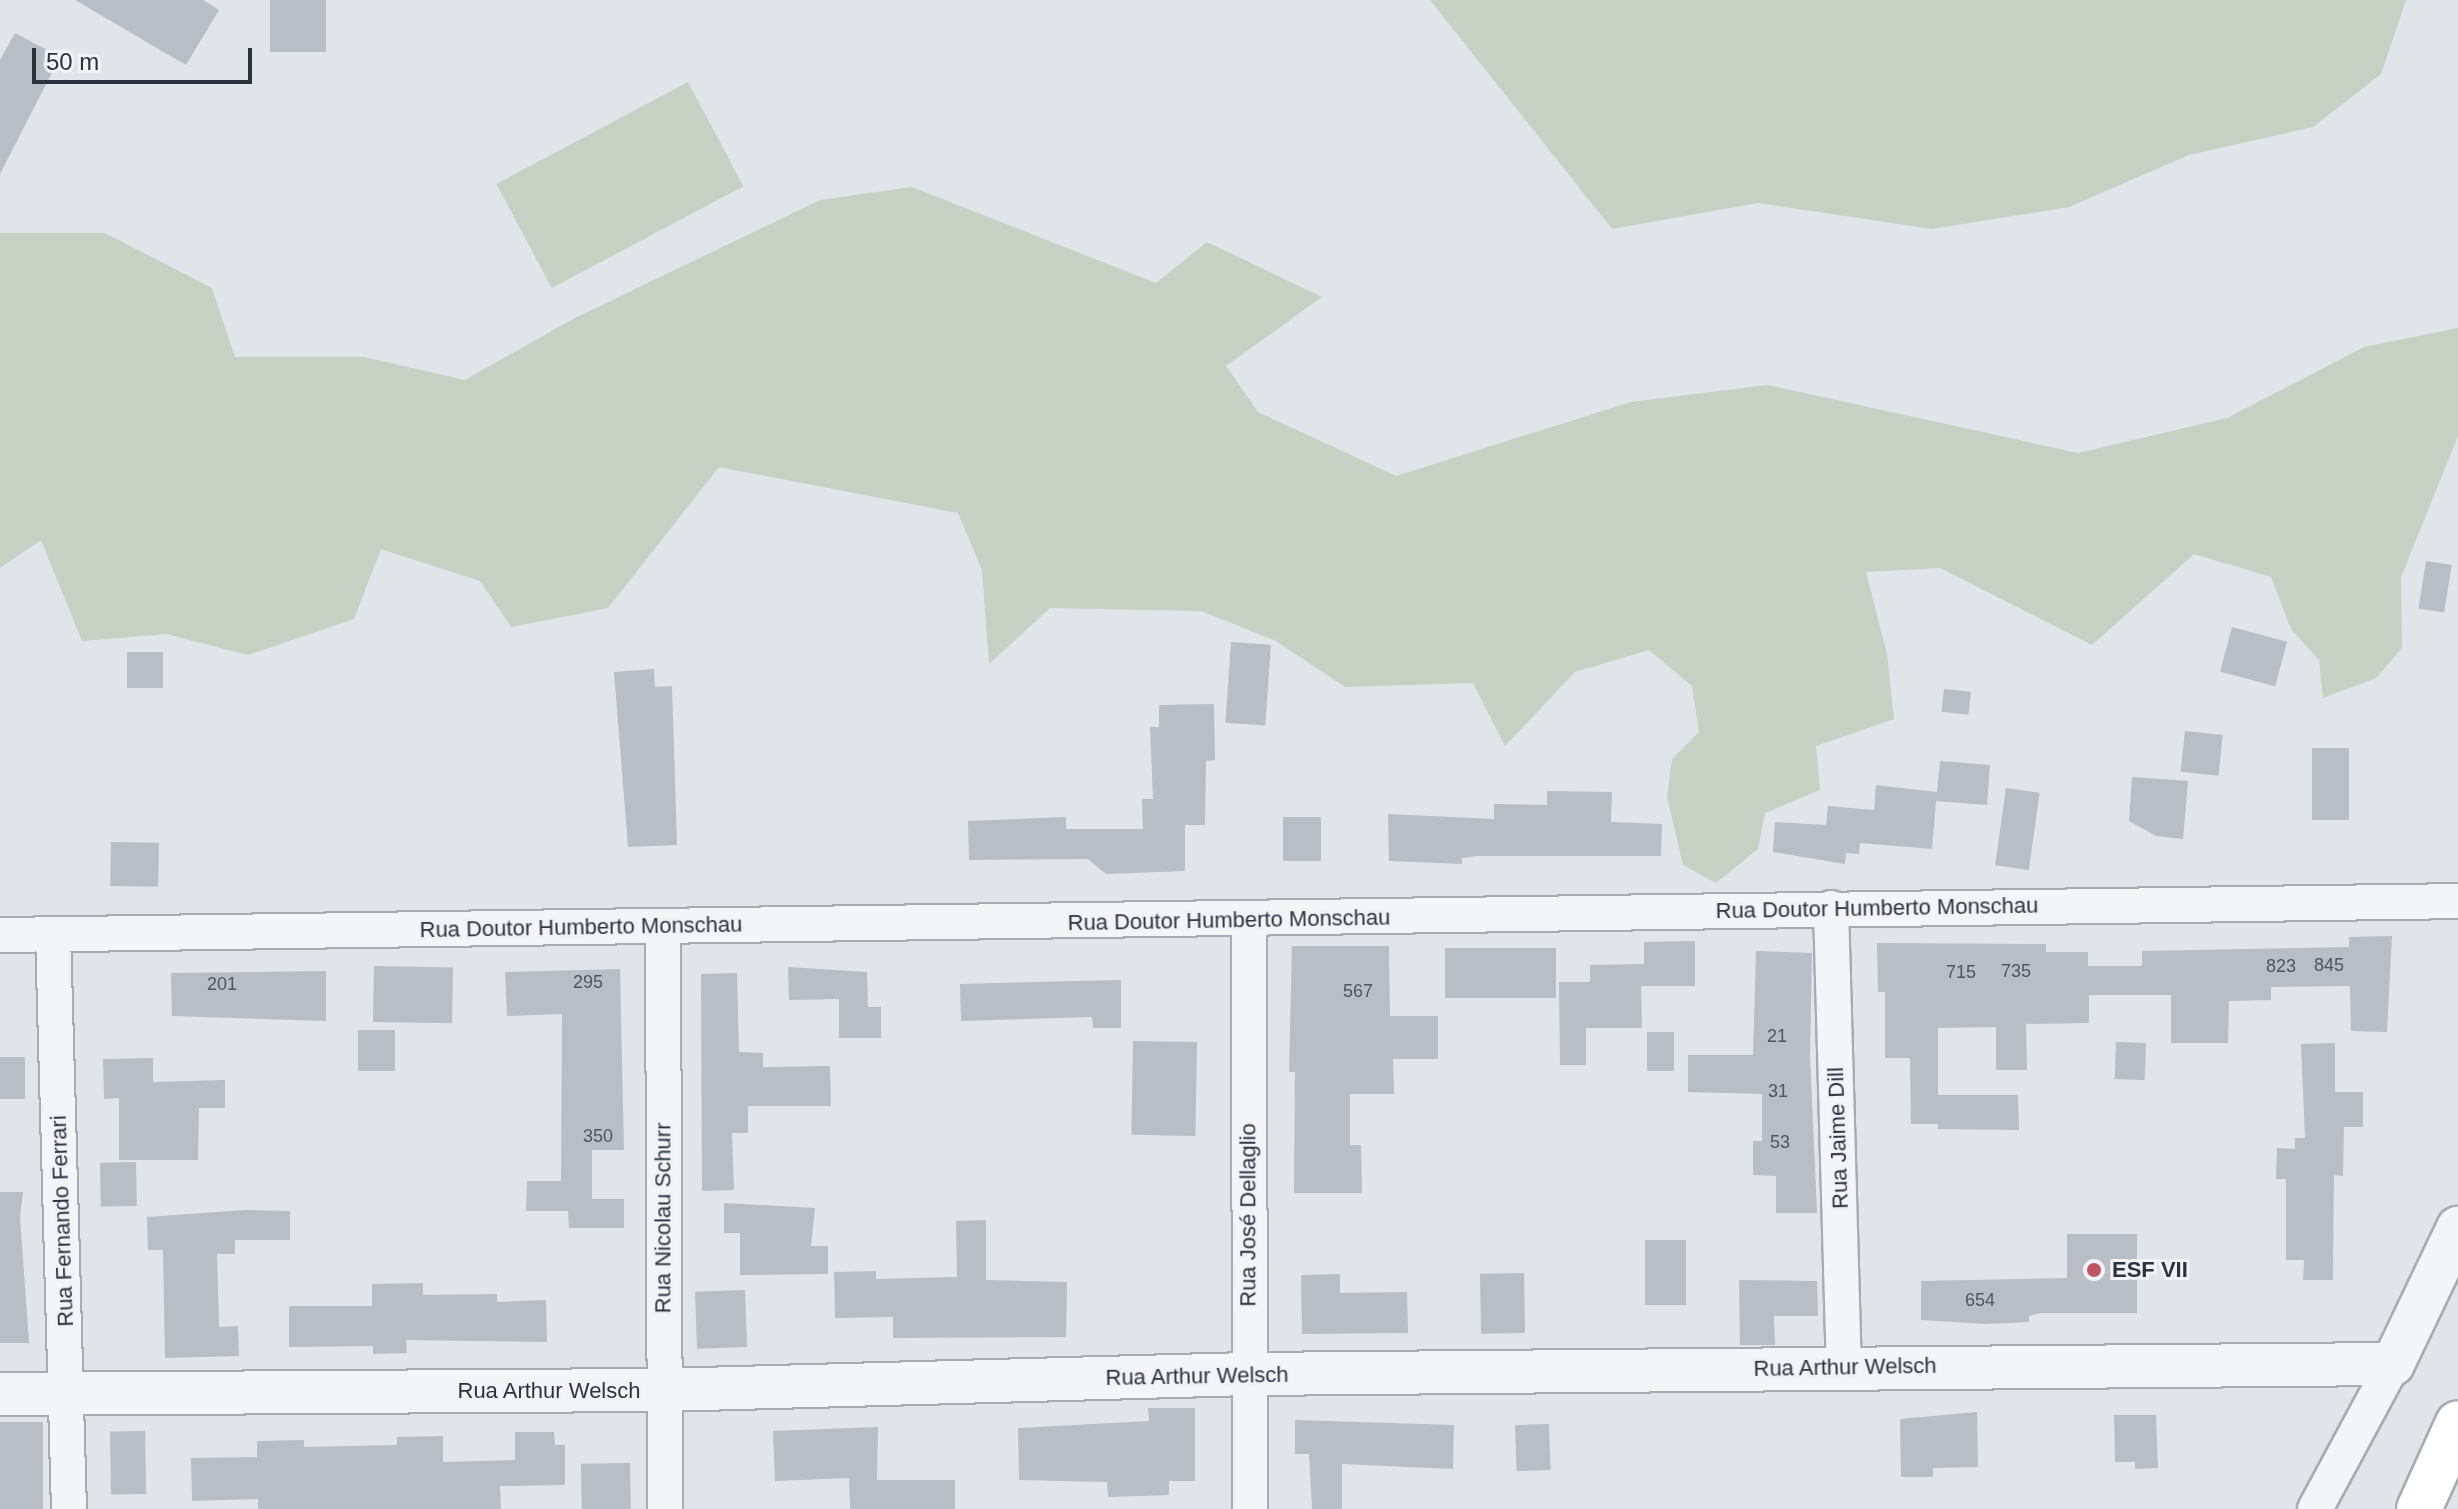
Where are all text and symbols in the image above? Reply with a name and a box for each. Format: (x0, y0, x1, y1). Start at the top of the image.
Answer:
scale bar (36, 32, 256, 82)
text: 50 m (46, 48, 99, 75)
street label: Rua Doutor Humberto Monschau (1715, 892, 2039, 924)
street label: Rua Doutor Humberto Monschau (1067, 904, 1391, 936)
street label: Rua Doutor Humberto Monschau (419, 911, 743, 943)
house number: 845 (2314, 954, 2344, 976)
house number: 823 (2266, 955, 2296, 977)
house number: 735 (2001, 960, 2031, 982)
house number: 715 (1946, 961, 1976, 983)
house number: 295 (573, 971, 603, 993)
house number: 201 (207, 973, 237, 995)
house number: 567 (1343, 980, 1373, 1002)
house number: 21 (1767, 1025, 1787, 1047)
street label: Rua Jaime Dill (1822, 1067, 1854, 1209)
house number: 31 (1768, 1080, 1788, 1102)
street label: Rua Fernando Ferrari (45, 1115, 79, 1327)
street label: Rua Nicolau Schurr (650, 1123, 676, 1313)
street label: Rua José Dellaglio (1235, 1123, 1261, 1307)
house number: 350 (583, 1125, 613, 1147)
house number: 53 (1770, 1131, 1790, 1153)
place label: ESF VII (2112, 1257, 2188, 1283)
marker: ESF VII (2083, 1259, 2105, 1281)
house number: 654 (1965, 1289, 1995, 1311)
street label: Rua Arthur Welsch (1753, 1352, 1937, 1382)
street label: Rua Arthur Welsch (1105, 1361, 1289, 1391)
street label: Rua Arthur Welsch (457, 1378, 641, 1404)

